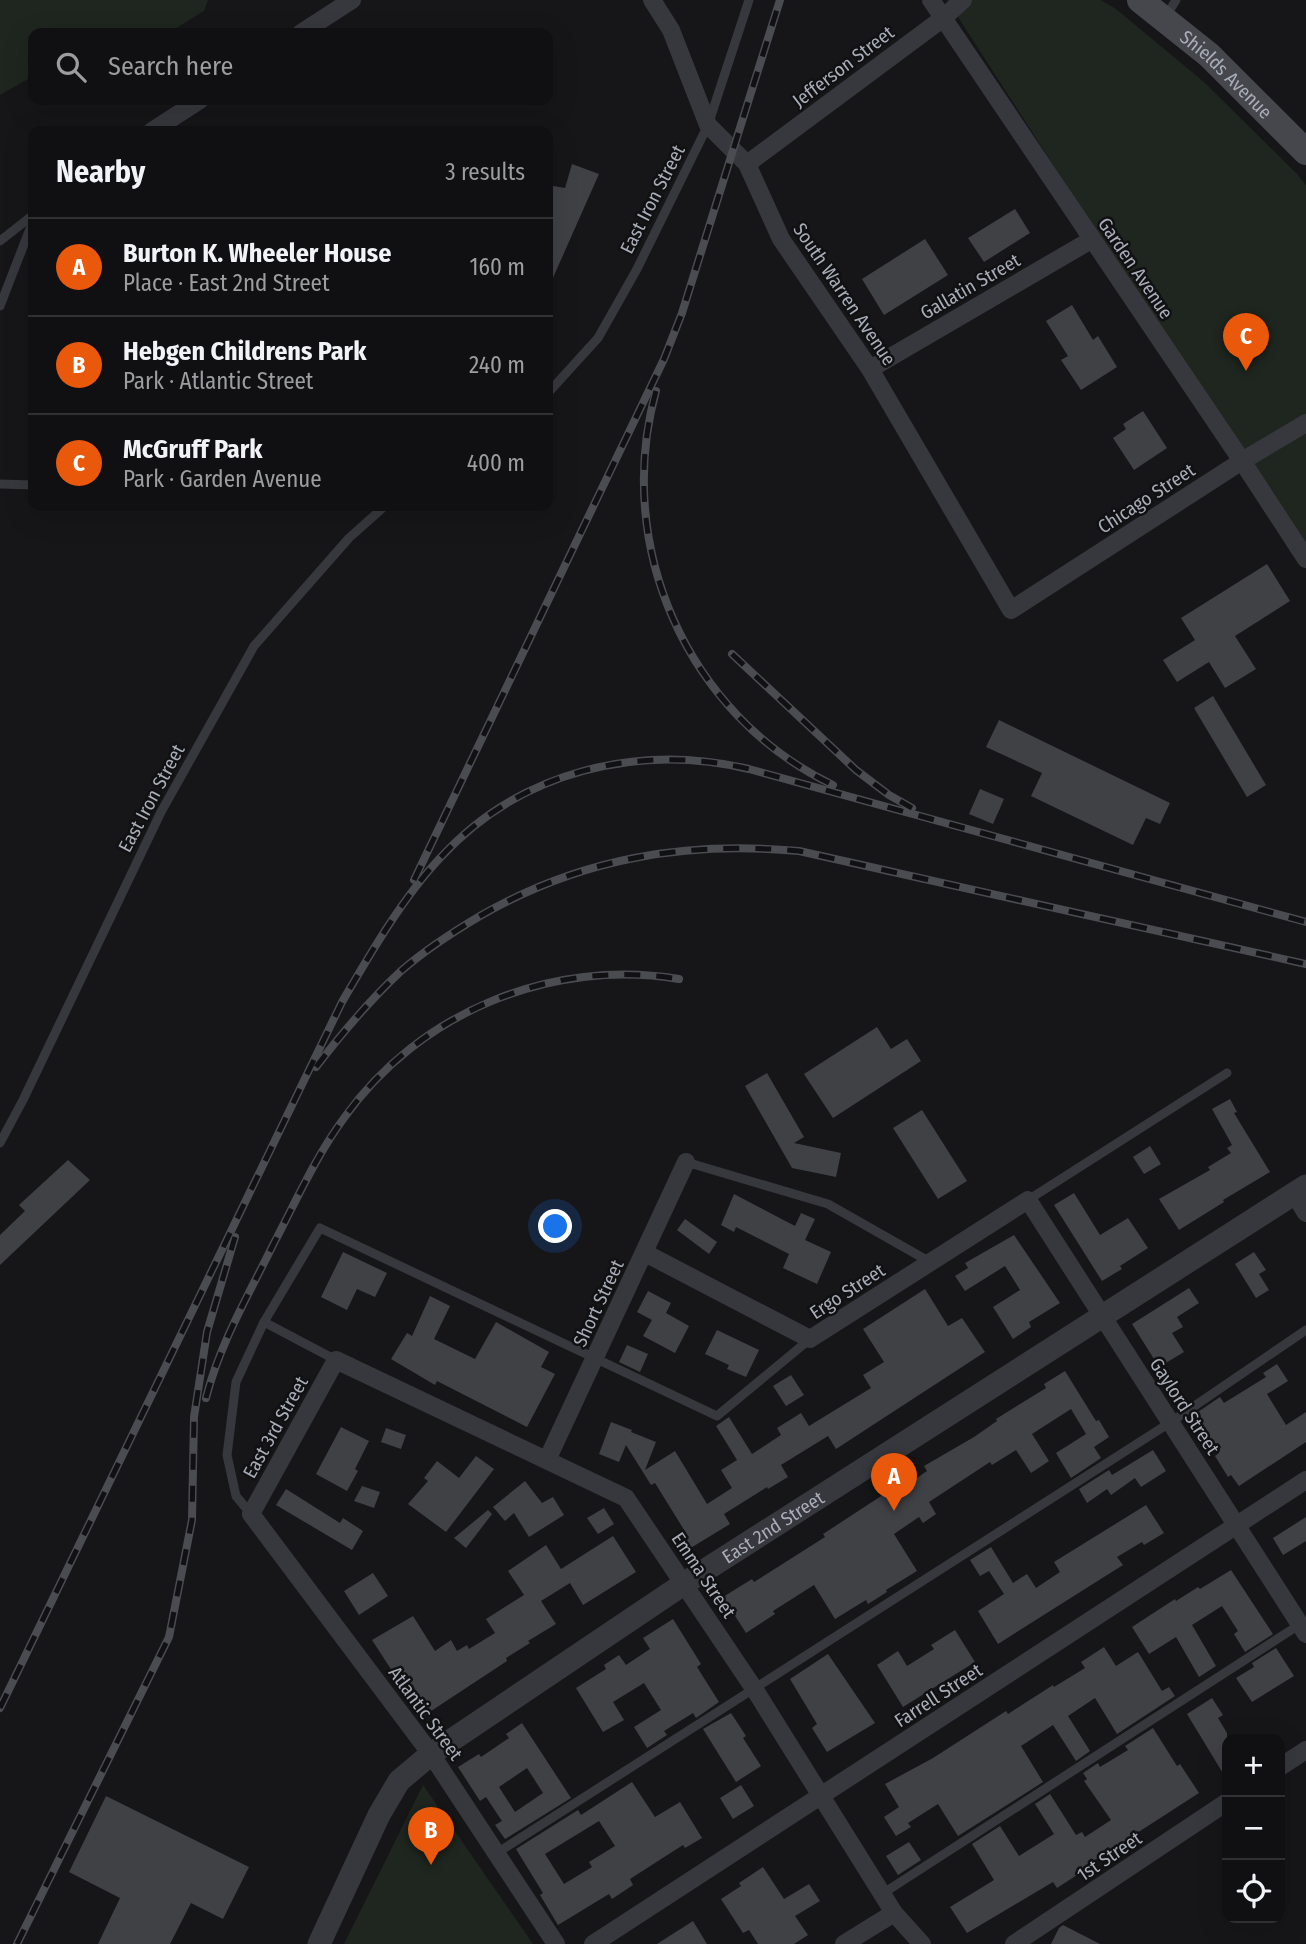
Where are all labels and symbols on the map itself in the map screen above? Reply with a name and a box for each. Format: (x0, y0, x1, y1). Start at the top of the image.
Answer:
street label: Jefferson Street (788, 20, 899, 112)
street label: Shields Avenue (1175, 26, 1277, 124)
street label: East Iron Street (615, 140, 690, 257)
street label: Garden Avenue (1093, 213, 1178, 323)
street label: South Warren Avenue (788, 219, 901, 370)
street label: Gallatin Street (916, 248, 1025, 324)
pin: C (1223, 313, 1269, 371)
street label: Chicago Street (1093, 458, 1200, 538)
street label: East Iron Street (113, 740, 190, 856)
your location (538, 1209, 572, 1243)
street label: Short Street (568, 1255, 629, 1350)
street label: Ergo Street (805, 1258, 890, 1324)
street label: Gaylord Street (1145, 1354, 1225, 1460)
street label: East 3rd Street (238, 1372, 313, 1482)
pin: A (871, 1453, 917, 1511)
street label: East 2nd Street (718, 1486, 829, 1568)
street label: Emma Street (667, 1528, 741, 1623)
street label: Farrell Street (890, 1658, 987, 1732)
street label: Atlantic Street (384, 1662, 468, 1765)
pin: B (408, 1807, 454, 1865)
street label: 1st Street (1073, 1826, 1147, 1886)

